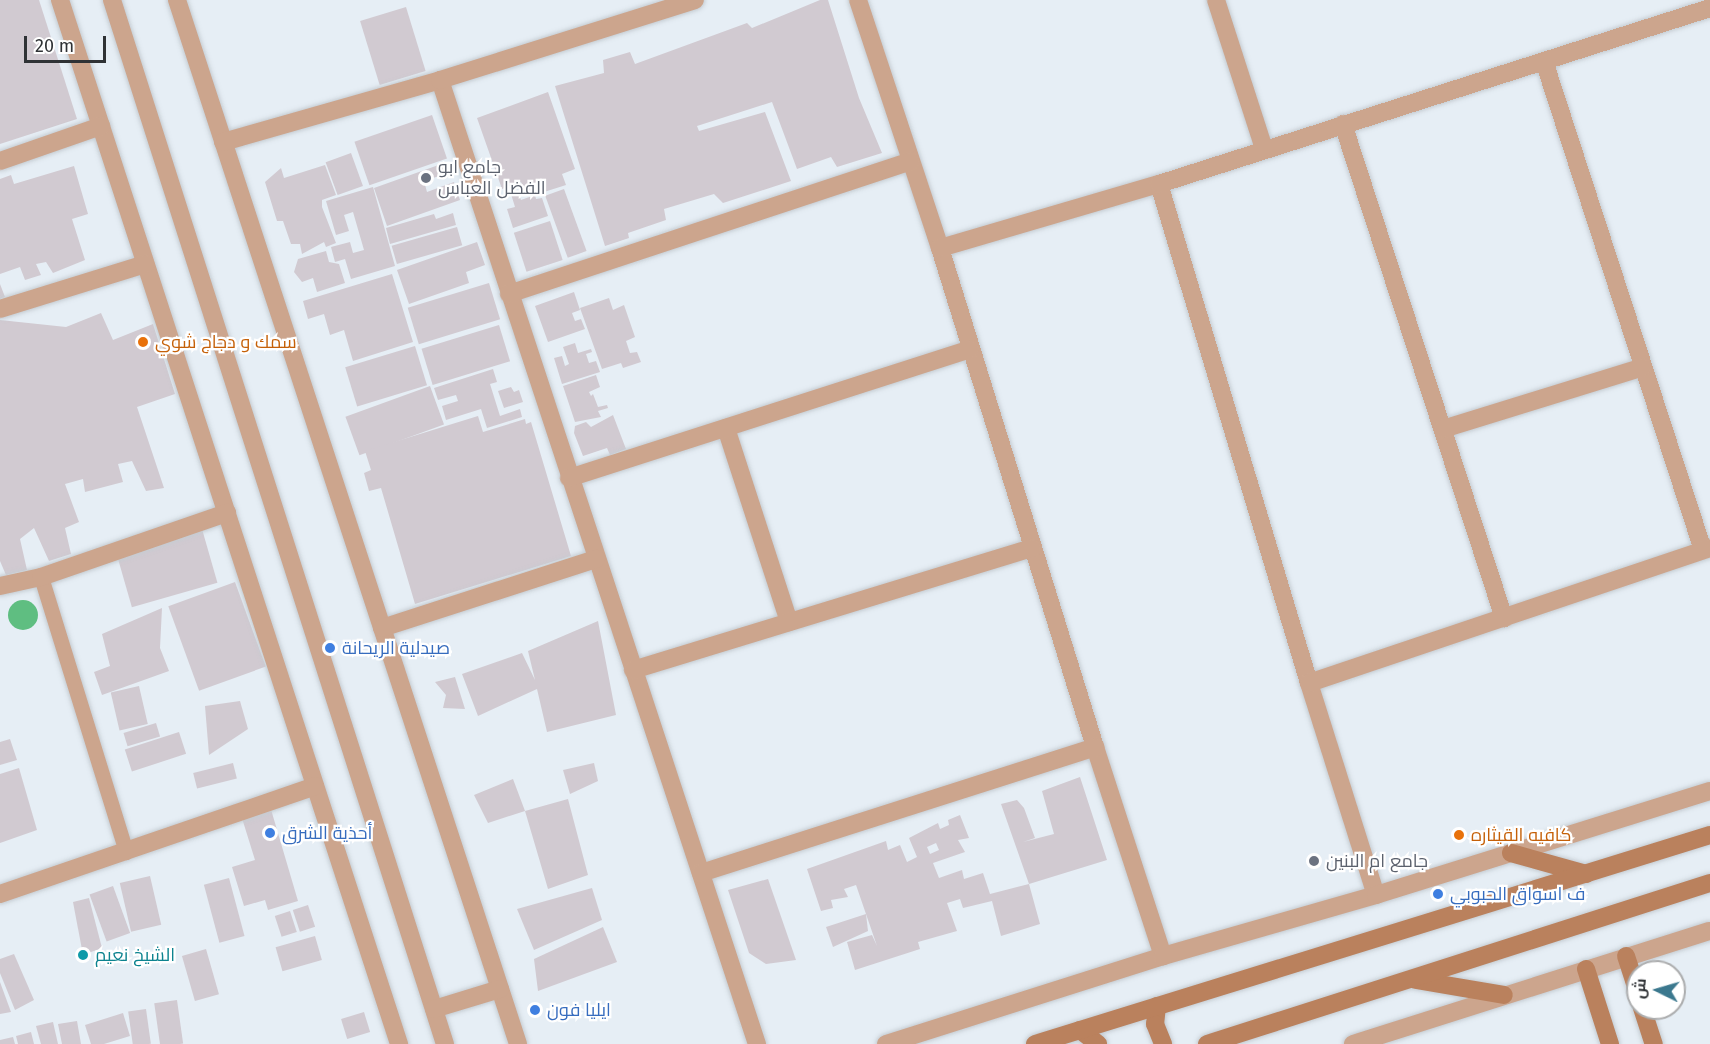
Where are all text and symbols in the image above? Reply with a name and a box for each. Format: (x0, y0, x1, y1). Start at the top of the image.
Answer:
scale bar (27, 24, 110, 62)
text: 20 m (35, 35, 74, 57)
place label: جامع ابو الفضل العباس (438, 157, 546, 200)
marker: جامع ابو الفضل العباس (419, 171, 433, 185)
place label: سمك و دجاج شوي (155, 331, 297, 353)
marker: سمك و دجاج شوي (136, 335, 150, 349)
place label: صيدلية الريحانة (342, 637, 450, 659)
marker: صيدلية الريحانة (323, 641, 337, 655)
place label: أحذية الشرق (282, 822, 372, 844)
place label: كافيه القيثاره (1471, 824, 1571, 846)
marker: أحذية الشرق (263, 826, 277, 840)
marker: كافيه القيثاره (1452, 828, 1466, 842)
place label: جامع ام البنين (1326, 850, 1428, 872)
marker: جامع ام البنين (1307, 854, 1321, 868)
place label: ف اسواق الحبوبي (1450, 883, 1586, 905)
marker: ف اسواق الحبوبي (1431, 887, 1445, 901)
place label: الشيخ نعيم (95, 944, 175, 966)
marker: الشيخ نعيم (76, 948, 90, 962)
north arrow (1626, 960, 1686, 1020)
text: ش (1629, 978, 1650, 1000)
place label: ايليا فون (547, 999, 611, 1021)
marker: ايليا فون (528, 1003, 542, 1017)

